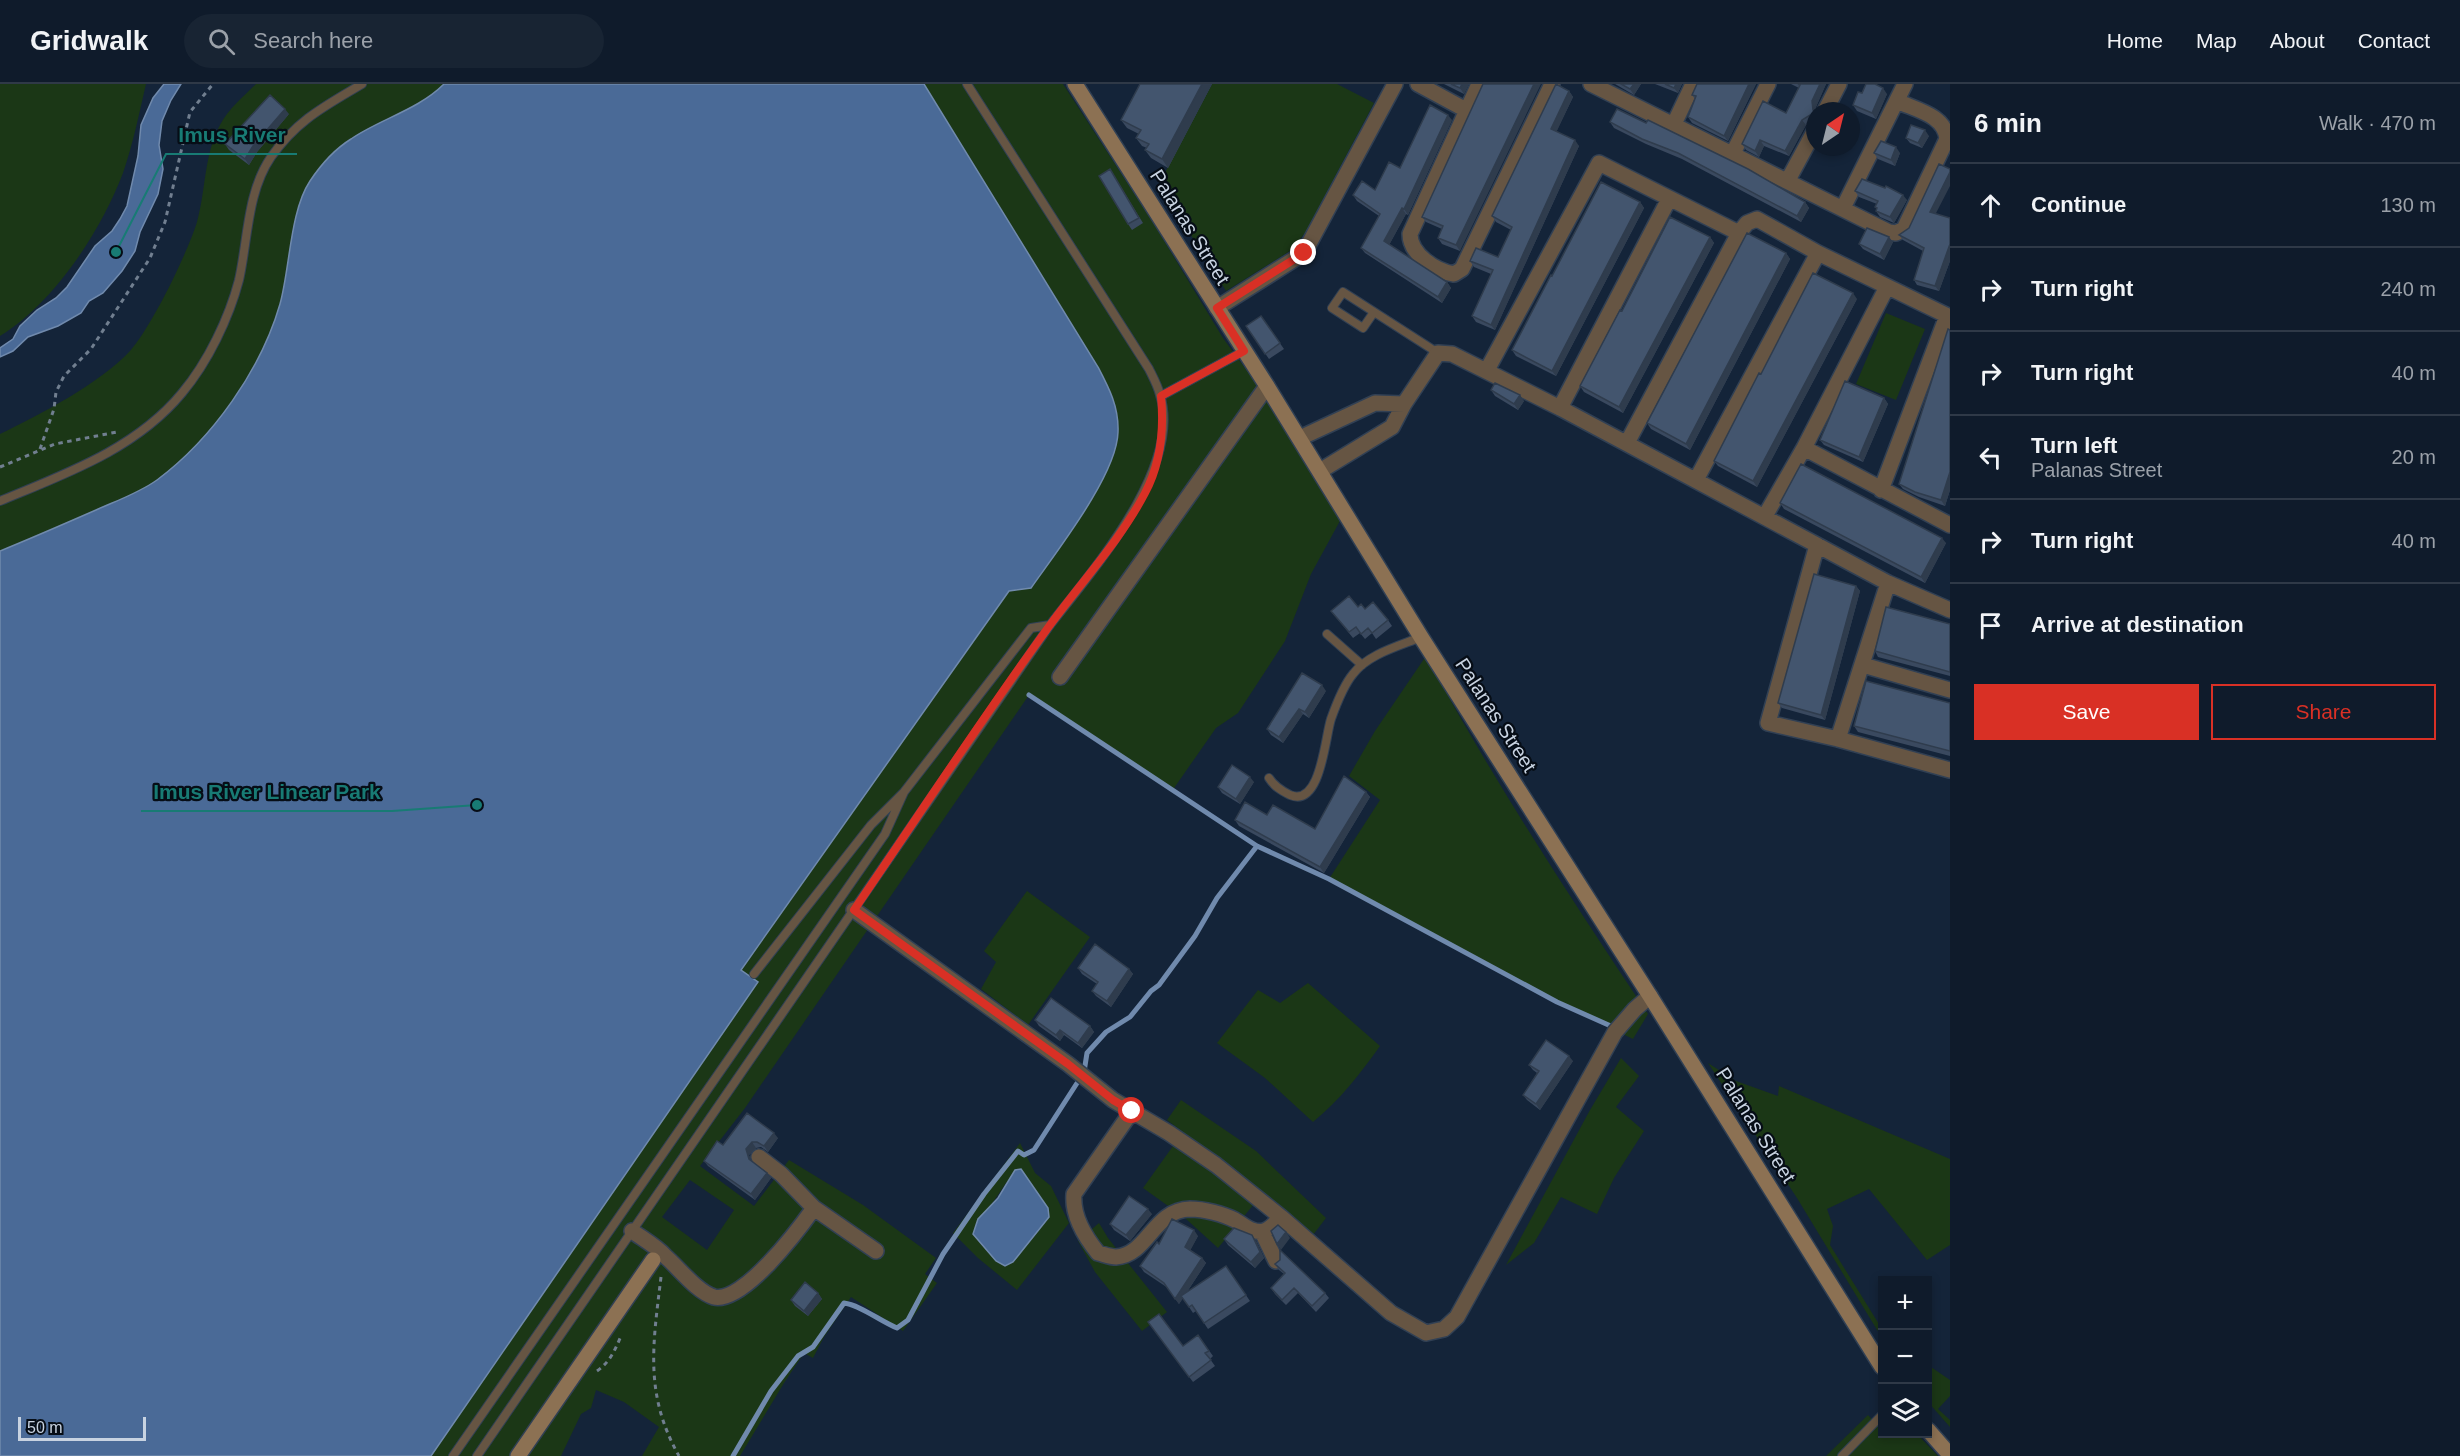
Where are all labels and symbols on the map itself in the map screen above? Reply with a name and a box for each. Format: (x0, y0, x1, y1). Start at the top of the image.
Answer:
north arrow (1806, 102, 1860, 156)
callout: Imus River (166, 115, 297, 154)
text: Imus River (178, 123, 286, 146)
street label: Palanas Street (1146, 166, 1234, 289)
route end (1290, 239, 1316, 265)
street label: Palanas Street (1451, 654, 1541, 776)
callout: Imus River Linear Park (141, 772, 392, 811)
text: Imus River Linear Park (153, 780, 381, 803)
street label: Palanas Street (1712, 1064, 1800, 1187)
route start (1118, 1097, 1144, 1123)
scale bar (18, 1414, 146, 1442)

